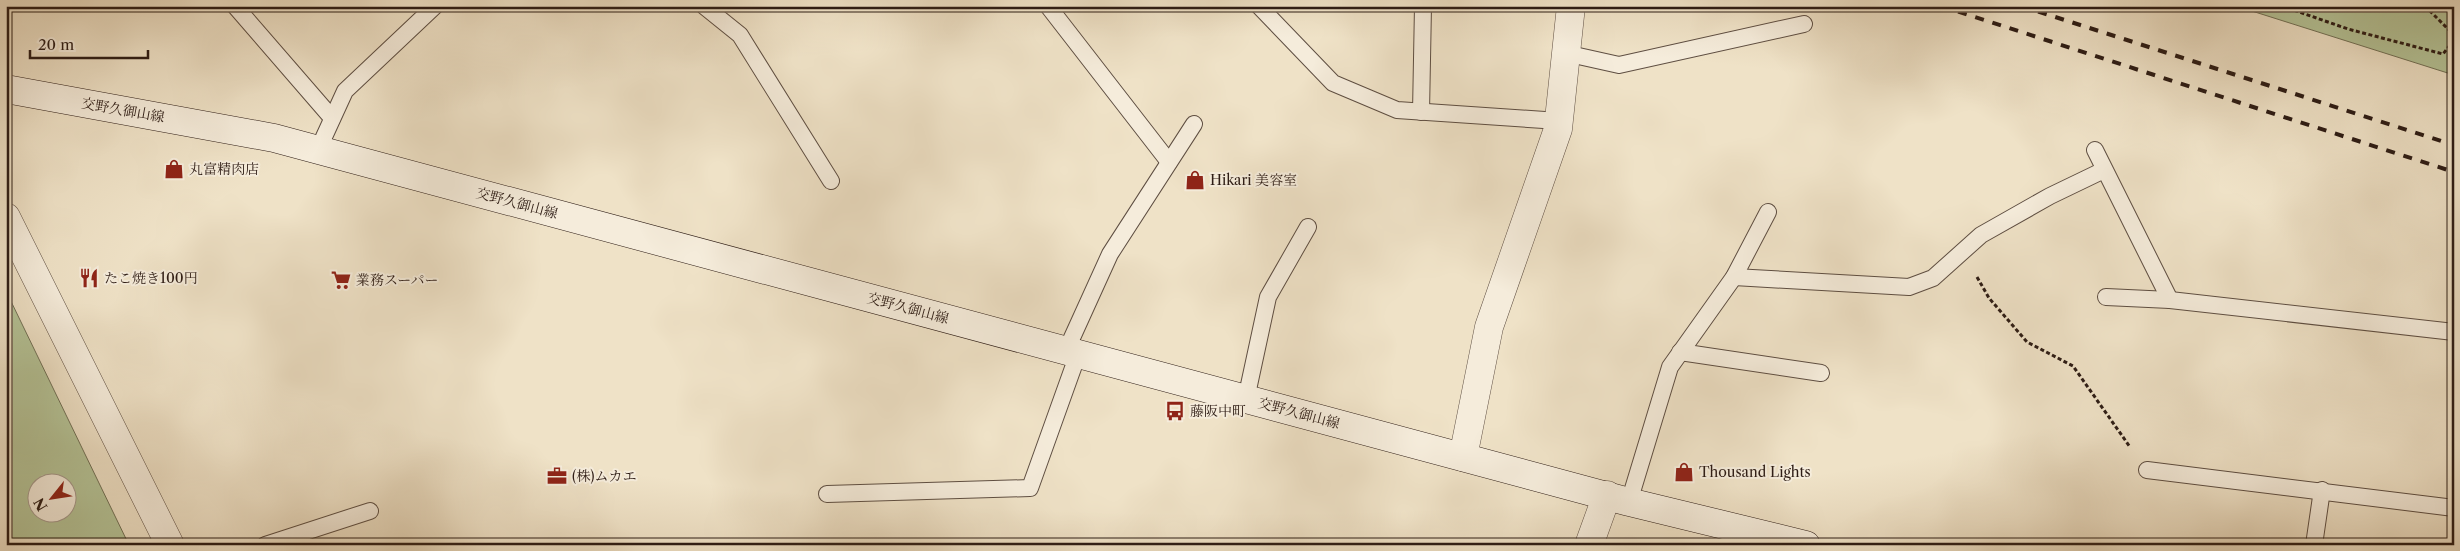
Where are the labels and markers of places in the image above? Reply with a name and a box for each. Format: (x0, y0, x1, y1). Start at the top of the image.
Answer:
shop icon: 丸富精肉店 (163, 158, 185, 180)
place label: 丸富精肉店 (189, 160, 259, 178)
shop icon: Hikari 美容室 (1184, 169, 1206, 191)
place label: Hikari 美容室 (1210, 171, 1297, 189)
restaurant icon: たこ焼き100円 (78, 267, 100, 289)
place label: たこ焼き100円 (104, 269, 198, 287)
supermarket icon: 業務スーパー (330, 269, 352, 291)
place label: 業務スーパー (356, 271, 439, 289)
bus stop icon: 藤阪中町 (1164, 400, 1186, 422)
place label: 藤阪中町 (1190, 402, 1246, 420)
shop icon: Thousand Lights (1673, 461, 1695, 483)
place label: Thousand Lights (1699, 463, 1811, 481)
office icon: (株)ムカエ (546, 465, 568, 487)
place label: (株)ムカエ (572, 467, 637, 485)

